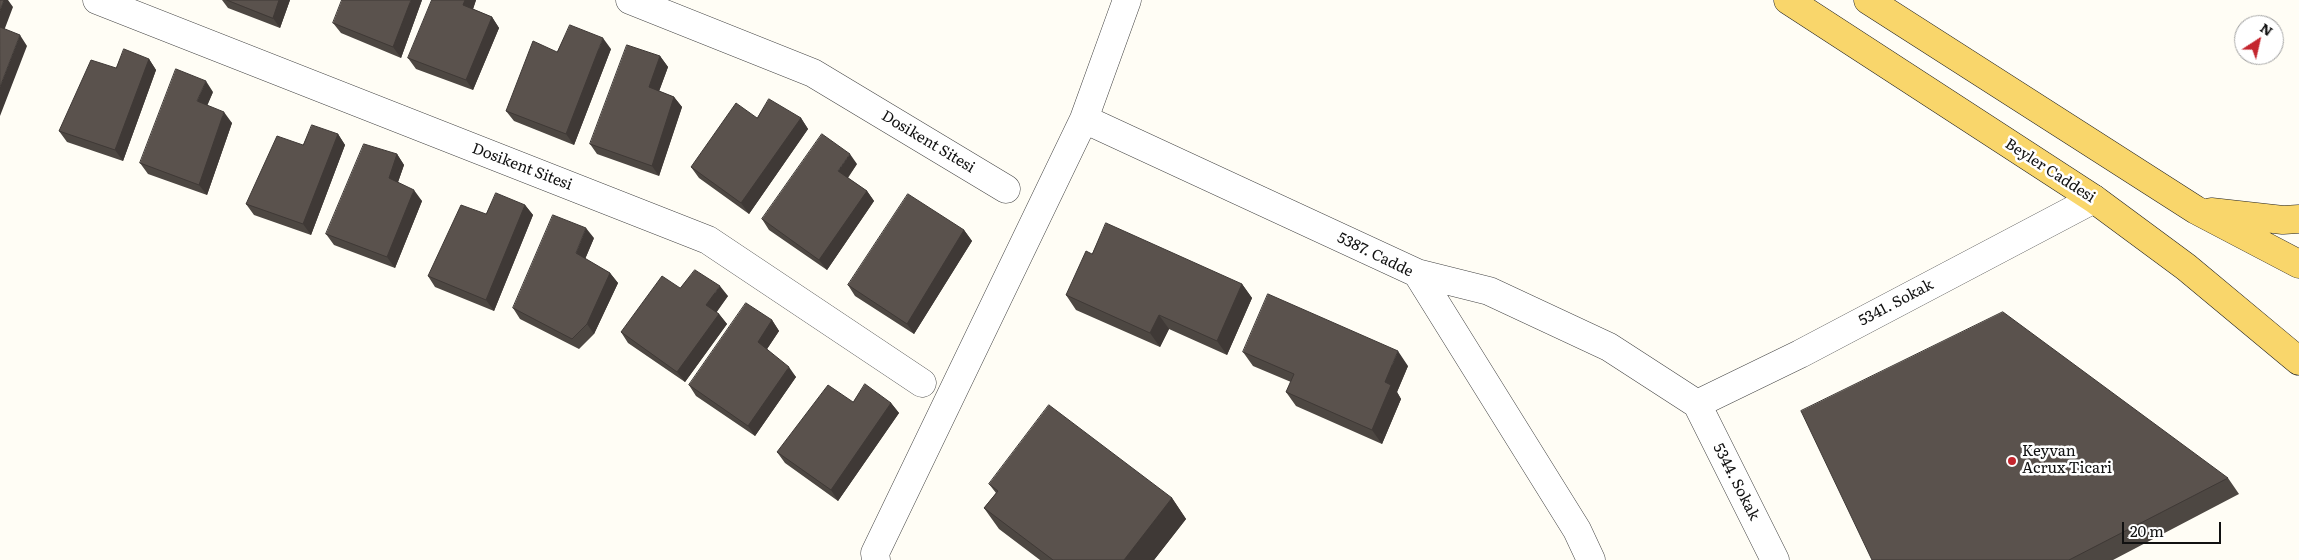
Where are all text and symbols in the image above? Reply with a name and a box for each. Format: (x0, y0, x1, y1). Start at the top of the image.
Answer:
north arrow (2234, 15, 2284, 65)
text: N (2256, 17, 2278, 40)
street label: Dosikent Sitesi (878, 107, 978, 177)
street label: Beyler Caddesi (2001, 135, 2099, 207)
street label: Dosikent Sitesi (469, 140, 575, 194)
street label: 5387. Cadde (1334, 229, 1416, 281)
street label: 5341. Sokak (1856, 276, 1936, 330)
street label: 5344. Sokak (1709, 440, 1763, 524)
place label: Keyvan Acrux Ticari (2022, 443, 2112, 478)
marker: Keyvan Acrux Ticari (2006, 455, 2018, 467)
scale bar (2124, 512, 2223, 544)
text: 20 m (2130, 519, 2164, 542)

